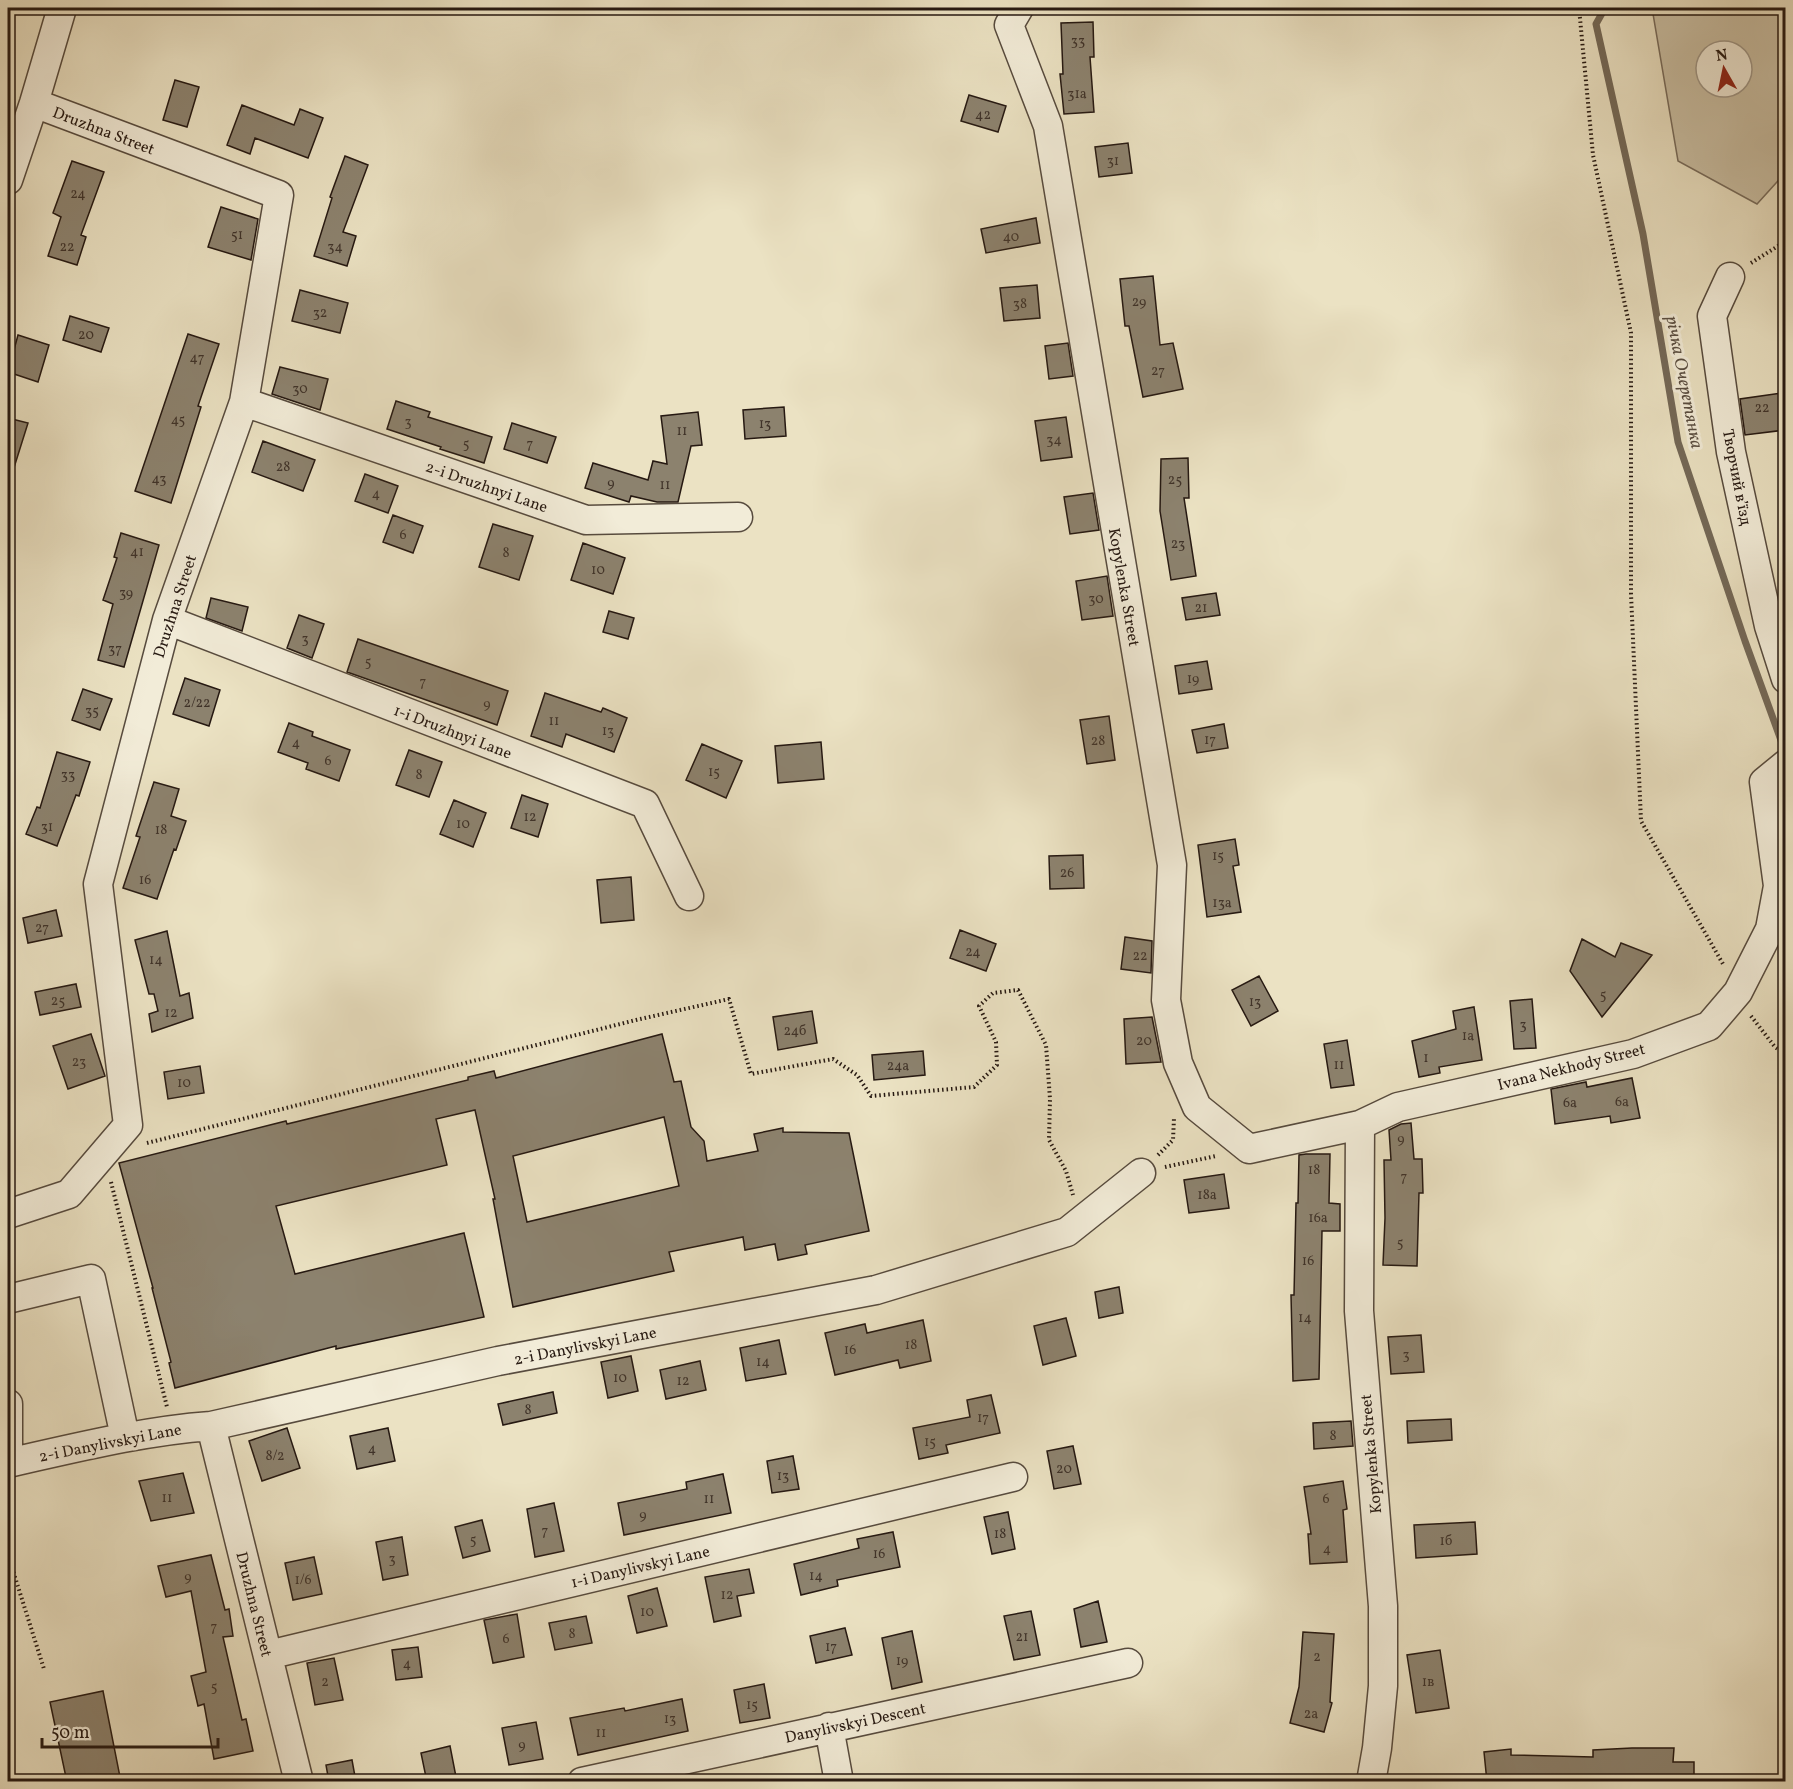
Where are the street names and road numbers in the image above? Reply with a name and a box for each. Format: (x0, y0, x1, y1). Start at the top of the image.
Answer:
street label: Druzhna Street (49, 102, 158, 162)
street label: Творчий в’їзд (1716, 427, 1756, 527)
street label: 2-i Druzhnyi Lane (422, 457, 550, 519)
street label: Kopylenka Street (1102, 526, 1144, 649)
street label: Druzhna Street (149, 552, 203, 661)
street label: 1-i Druzhnyi Lane (390, 700, 515, 766)
street label: Ivana Nekhody Street (1495, 1039, 1648, 1097)
street label: 2-i Danylivskyi Lane (512, 1322, 659, 1372)
street label: Kopylenka Street (1356, 1393, 1388, 1515)
street label: 2-i Danylivskyi Lane (37, 1419, 184, 1469)
street label: 1-i Danylivskyi Lane (569, 1541, 712, 1595)
street label: Druzhna Street (229, 1550, 277, 1660)
street label: Danylivskyi Descent (783, 1698, 928, 1750)

